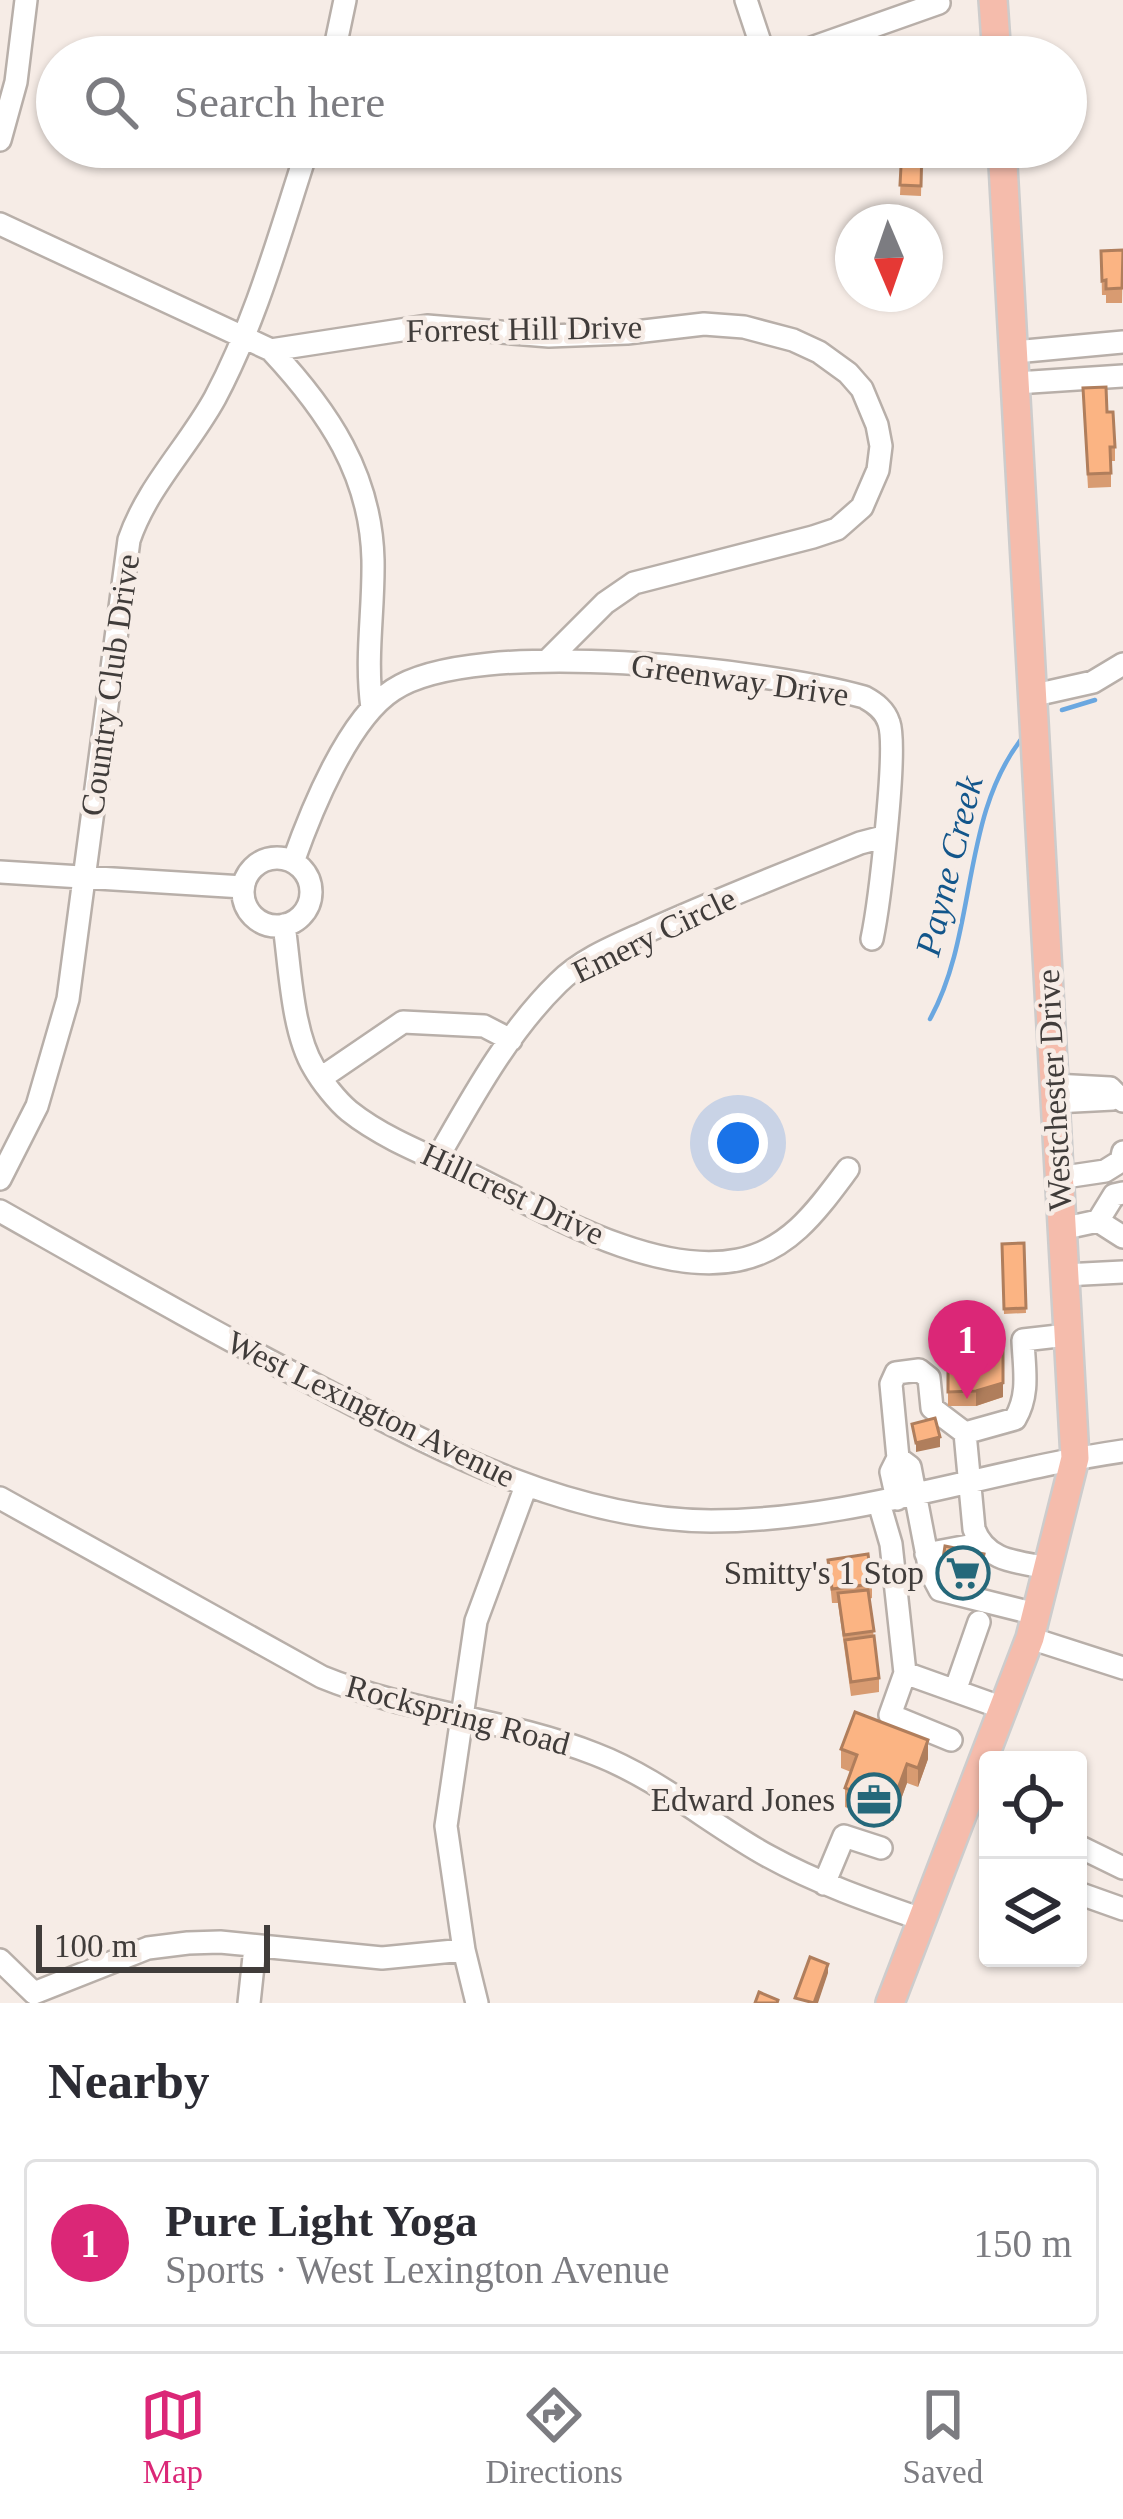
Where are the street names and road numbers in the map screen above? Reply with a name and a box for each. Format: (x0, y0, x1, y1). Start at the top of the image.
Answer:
street label: Forrest Hill Drive (405, 309, 643, 349)
street label: Country Club Drive (74, 552, 146, 818)
street label: Greenway Drive (629, 647, 851, 713)
street label: Emery Circle (567, 880, 741, 990)
street label: Westchester Drive (1030, 968, 1078, 1212)
street label: Hillcrest Drive (416, 1136, 610, 1252)
street label: West Lexington Avenue (221, 1324, 521, 1494)
street label: Rockspring Road (342, 1668, 574, 1762)

